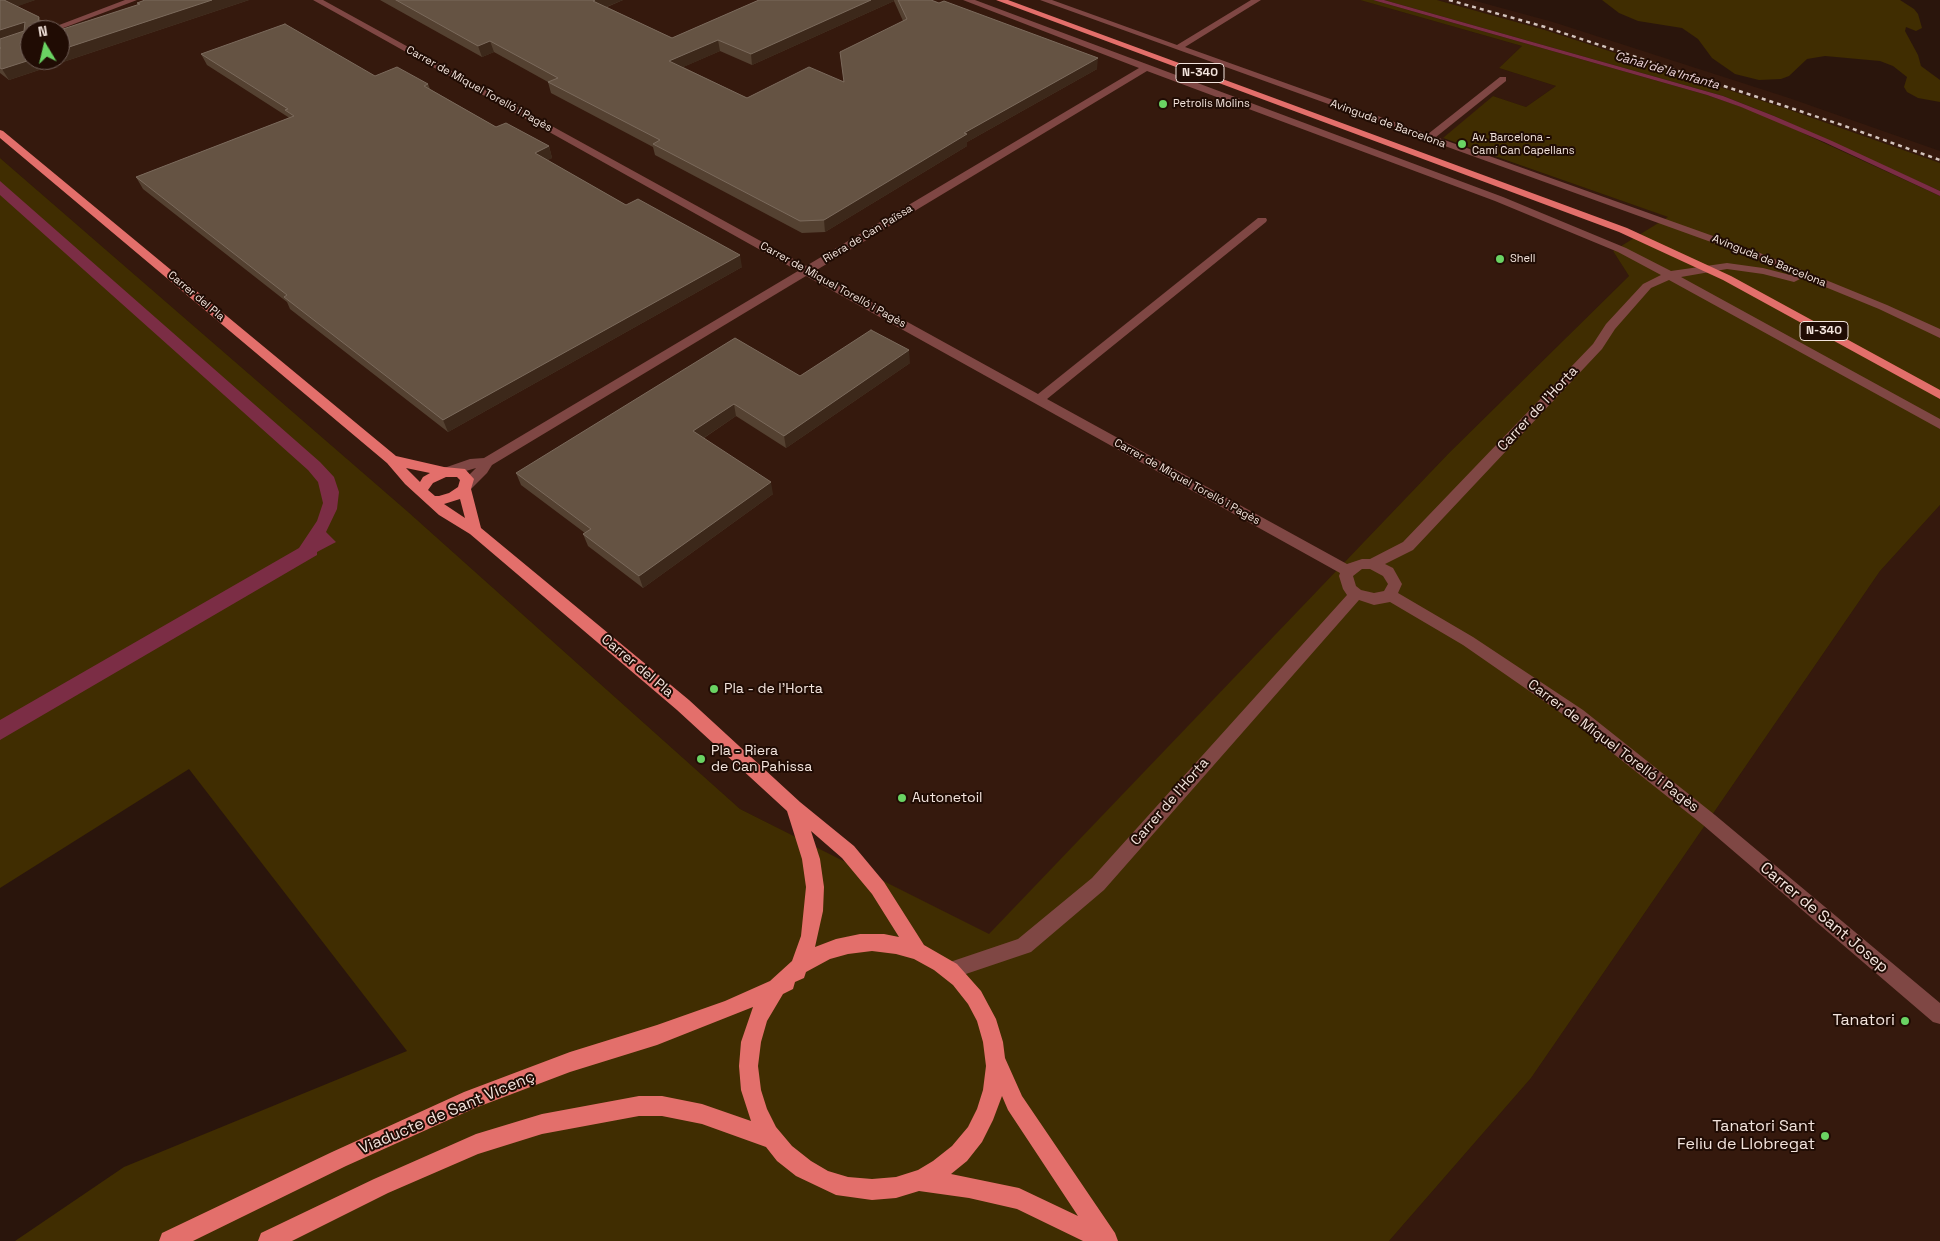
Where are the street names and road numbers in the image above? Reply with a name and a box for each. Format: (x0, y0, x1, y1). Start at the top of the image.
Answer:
street label: Carrer de Miquel Torelló i Pagès (404, 43, 554, 135)
road number: N-340 (1176, 64, 1224, 82)
street label: Avinguda de Barcelona (1329, 97, 1447, 151)
street label: Riera de Can Païssa (821, 202, 915, 266)
street label: Avinguda de Barcelona (1710, 232, 1828, 290)
street label: Carrer de Miquel Torelló i Pagès (758, 239, 908, 331)
street label: Carrer del Pla (165, 269, 227, 323)
road number: N-340 (1800, 322, 1848, 341)
street label: Carrer de l'Horta (1494, 363, 1582, 455)
street label: Carrer de Miquel Torelló i Pagès (1112, 436, 1262, 528)
street label: Carrer del Pla (598, 631, 676, 701)
street label: Carrer de Miquel Torelló i Pagès (1524, 676, 1702, 816)
street label: Carrer de l'Horta (1128, 755, 1212, 849)
street label: Carrer de Sant Josep (1756, 859, 1892, 977)
street label: Viaducte de Sant Vicenç (356, 1067, 538, 1159)

